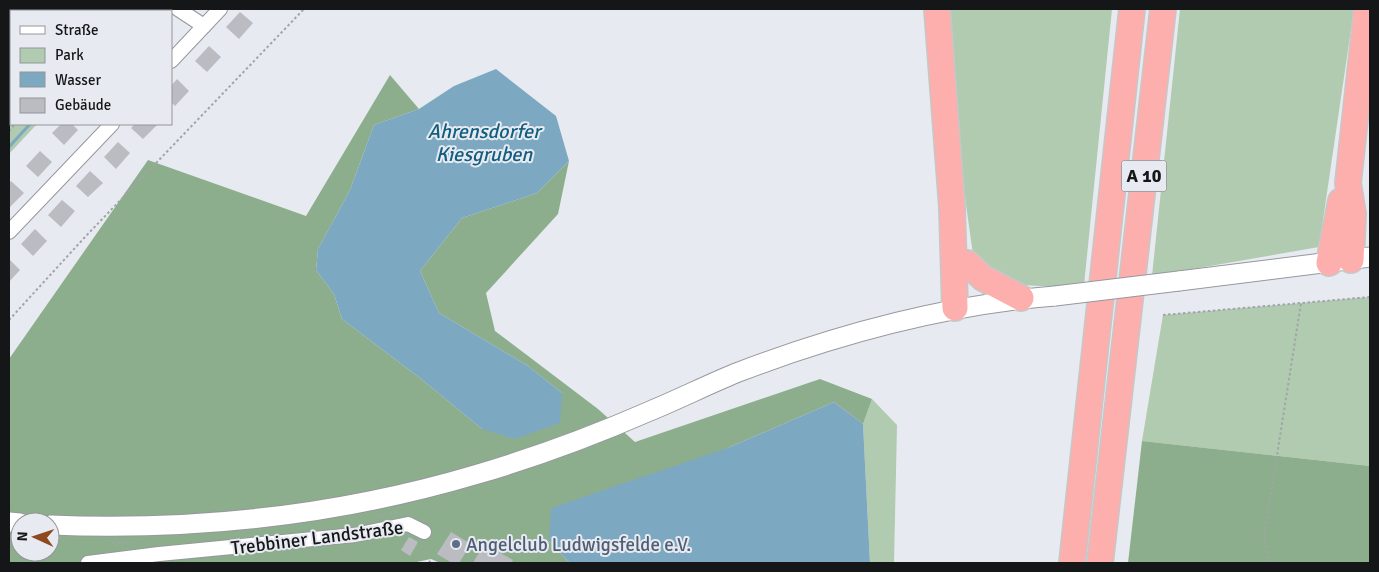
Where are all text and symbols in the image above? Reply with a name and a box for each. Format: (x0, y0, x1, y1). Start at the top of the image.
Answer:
legend (10, 10, 172, 125)
text: Straße (55, 21, 99, 39)
text: Park (55, 46, 84, 64)
text: Wasser (55, 71, 101, 89)
text: Gebäude (55, 96, 111, 114)
water label: Ahrensdorfer Kiesgruben (428, 119, 543, 167)
road number: A 10 (1122, 160, 1166, 192)
north arrow (10, 512, 60, 562)
street label: Trebbiner Landstraße (230, 516, 405, 560)
text: N (14, 531, 31, 542)
place label: Angelclub Ludwigsfelde e.V. (466, 533, 691, 557)
marker: Angelclub Ludwigsfelde e.V. (450, 538, 462, 550)

